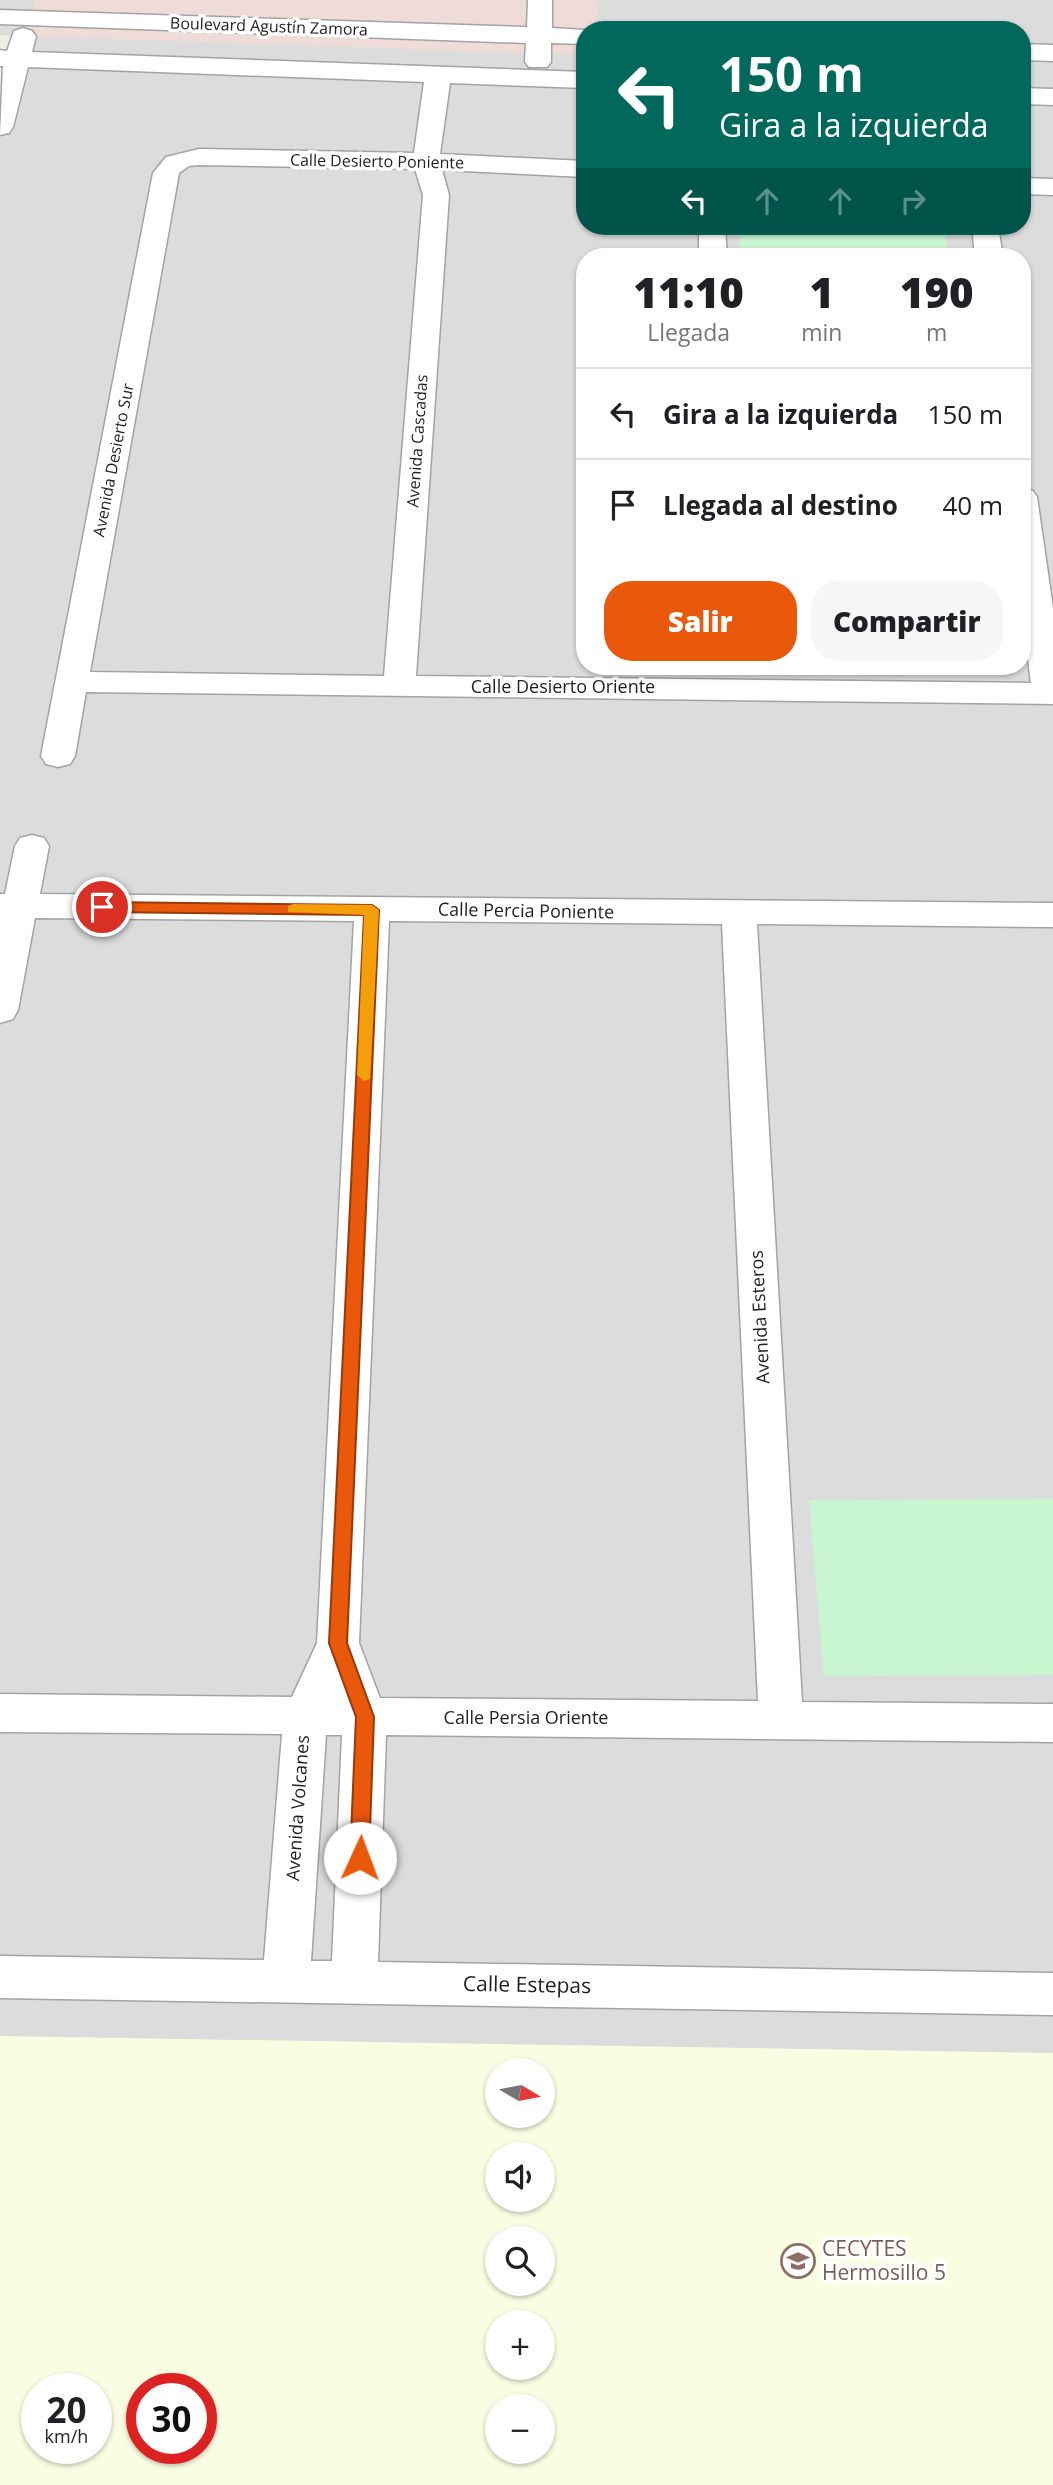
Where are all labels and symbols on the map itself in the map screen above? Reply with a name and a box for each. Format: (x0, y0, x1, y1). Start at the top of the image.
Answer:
street label: Boulevard Agustín Zamora (170, 12, 368, 40)
street label: Calle Desierto Poniente (290, 148, 464, 174)
street label: Avenida Cascadas (401, 374, 433, 508)
street label: Avenida Desierto Sur (87, 381, 139, 539)
street label: Calle Desierto Oriente (471, 674, 655, 698)
pin (72, 877, 132, 937)
street label: Calle Percia Poniente (438, 896, 614, 924)
street label: Avenida Esteros (744, 1250, 774, 1384)
street label: Calle Persia Oriente (444, 1705, 608, 1729)
street label: Avenida Volcanes (280, 1734, 314, 1882)
position arrow (323, 1821, 397, 1895)
street label: Calle Estepas (463, 1969, 591, 1999)
north arrow (485, 2058, 555, 2128)
place label: CECYTES Hermosillo 5 (822, 2234, 946, 2286)
school or university icon: CECYTES Hermosillo 5 (779, 2242, 817, 2280)
speed limit sign: 30 (126, 2373, 217, 2464)

